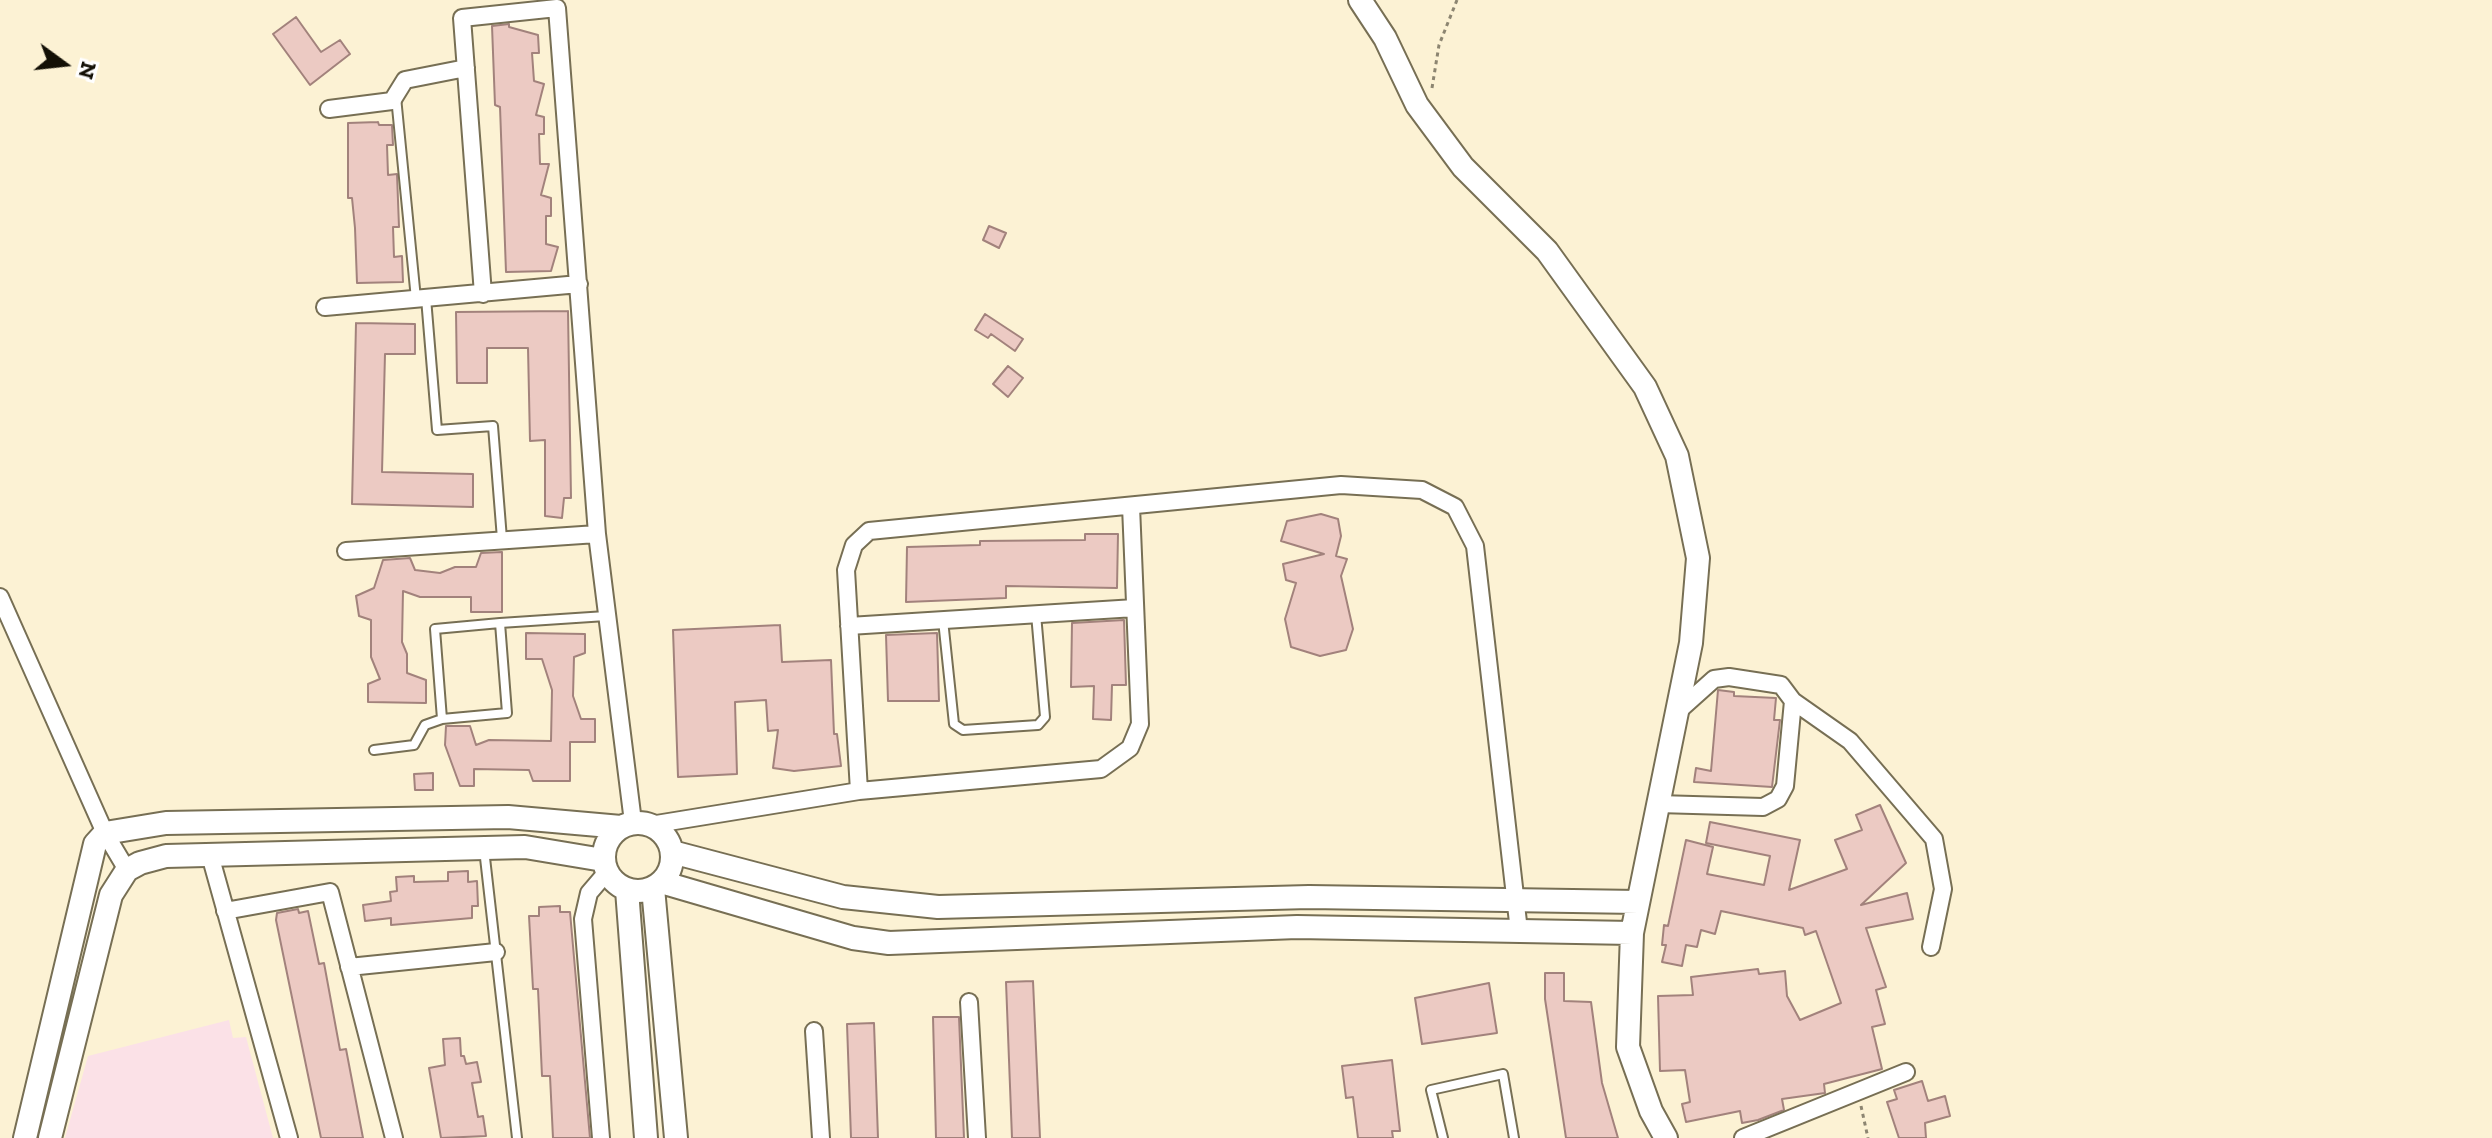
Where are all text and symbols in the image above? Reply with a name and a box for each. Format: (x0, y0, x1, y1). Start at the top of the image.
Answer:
north arrow (24, 24, 104, 104)
text: N (72, 59, 103, 82)

